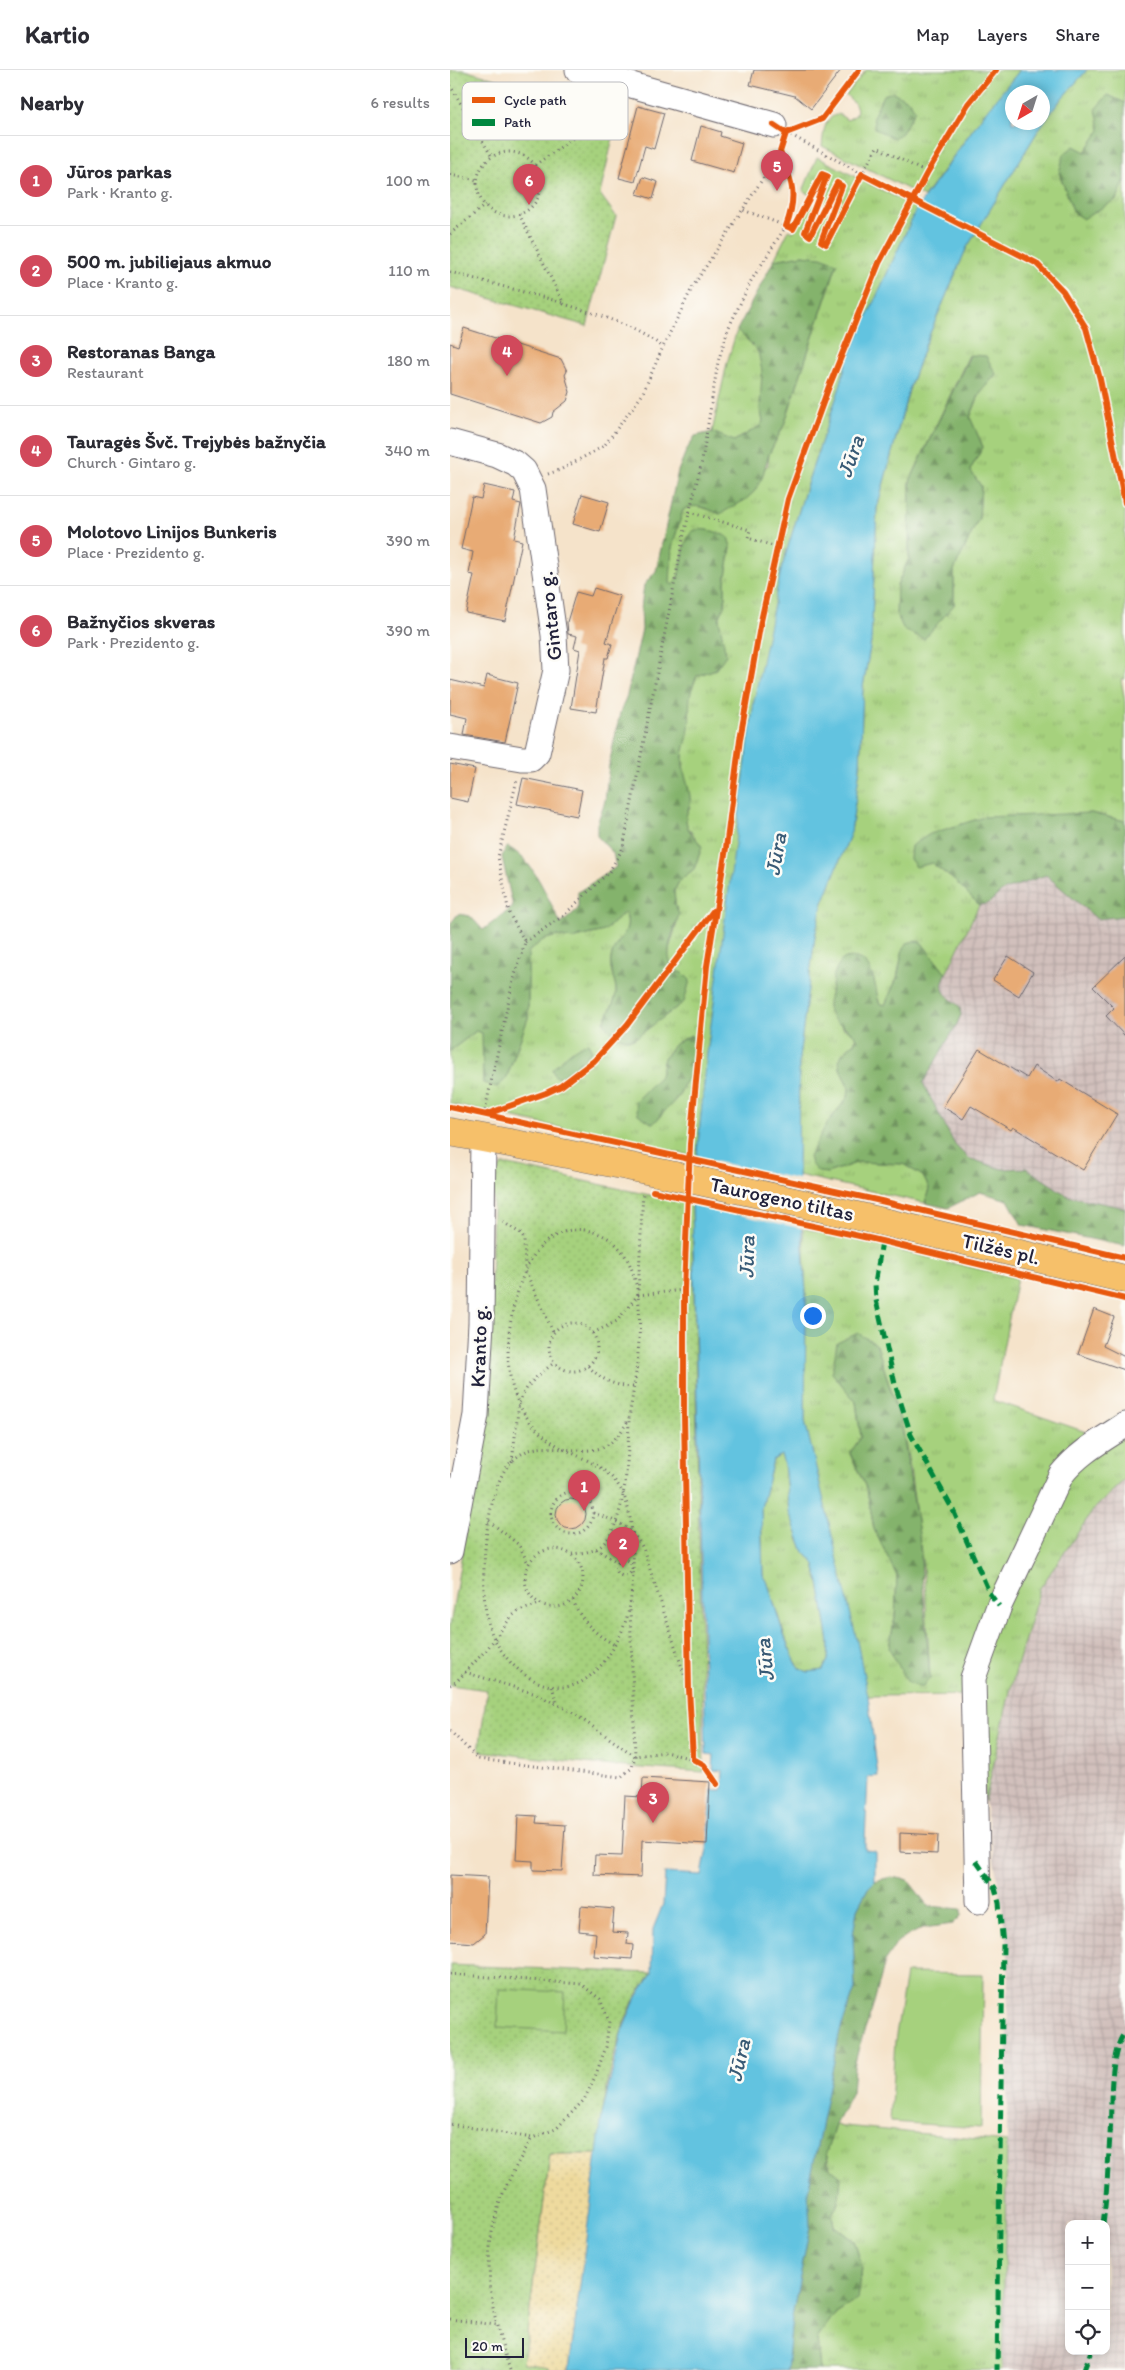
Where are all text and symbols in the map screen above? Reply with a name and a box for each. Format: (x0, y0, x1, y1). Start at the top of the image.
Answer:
text: Kartio (25, 20, 90, 49)
text: Map (916, 24, 949, 46)
text: Layers (977, 24, 1027, 46)
text: Share (1055, 24, 1100, 46)
legend (462, 82, 628, 140)
north arrow (1005, 85, 1050, 130)
text: Nearby (20, 90, 84, 115)
text: Cycle path (504, 92, 567, 109)
text: 6 results (370, 93, 430, 112)
text: Path (504, 114, 531, 131)
pin: 5 (761, 150, 793, 191)
text: Jūros parkas (67, 160, 172, 183)
pin: 6 (513, 164, 545, 205)
text: 1 (32, 171, 40, 190)
text: 100 m (386, 171, 430, 190)
text: Park · Kranto g. (67, 183, 173, 202)
text: 500 m. jubiliejaus akmuo (67, 250, 271, 273)
text: 2 (32, 261, 40, 280)
text: 110 m (388, 261, 430, 280)
text: Place · Kranto g. (67, 273, 178, 292)
pin: 4 (491, 335, 523, 376)
text: Restoranas Banga (67, 340, 215, 363)
text: 3 (32, 351, 40, 370)
text: 180 m (387, 351, 430, 370)
text: Restaurant (67, 363, 144, 382)
text: Tauragės Švč. Trejybės bažnyčia (67, 430, 326, 453)
water label: Jūra (831, 431, 870, 481)
text: 4 (31, 441, 41, 460)
text: 340 m (385, 441, 430, 460)
text: Church · Gintaro g. (67, 453, 196, 472)
text: Molotovo Linijos Bunkeris (67, 520, 277, 543)
text: 5 (32, 531, 40, 550)
text: 390 m (386, 531, 430, 550)
text: Place · Prezidento g. (67, 543, 205, 562)
street label: Gintaro g. (532, 570, 567, 662)
text: Bažnyčios skveras (67, 610, 215, 633)
text: 6 (32, 621, 40, 640)
text: 390 m (386, 621, 430, 640)
text: Park · Prezidento g. (67, 633, 199, 652)
water label: Jūra (758, 830, 793, 878)
street label: Taurogeno tiltas (708, 1171, 856, 1226)
street label: Tilžės pl. (960, 1227, 1042, 1270)
water label: Jūra (733, 1235, 760, 1279)
your location (800, 1303, 826, 1329)
street label: Kranto g. (465, 1304, 492, 1388)
pin: 1 (568, 1470, 600, 1511)
pin: 2 (607, 1527, 639, 1568)
water label: Jūra (749, 1637, 780, 1683)
pin: 3 (637, 1782, 669, 1823)
water label: Jūra (721, 2036, 757, 2084)
map controls (1065, 2220, 1110, 2355)
button: + (1065, 2220, 1110, 2265)
button: − (1065, 2265, 1110, 2310)
button: locate (1065, 2310, 1110, 2355)
scale bar (465, 2335, 524, 2358)
text: 20 m (472, 2338, 503, 2355)

